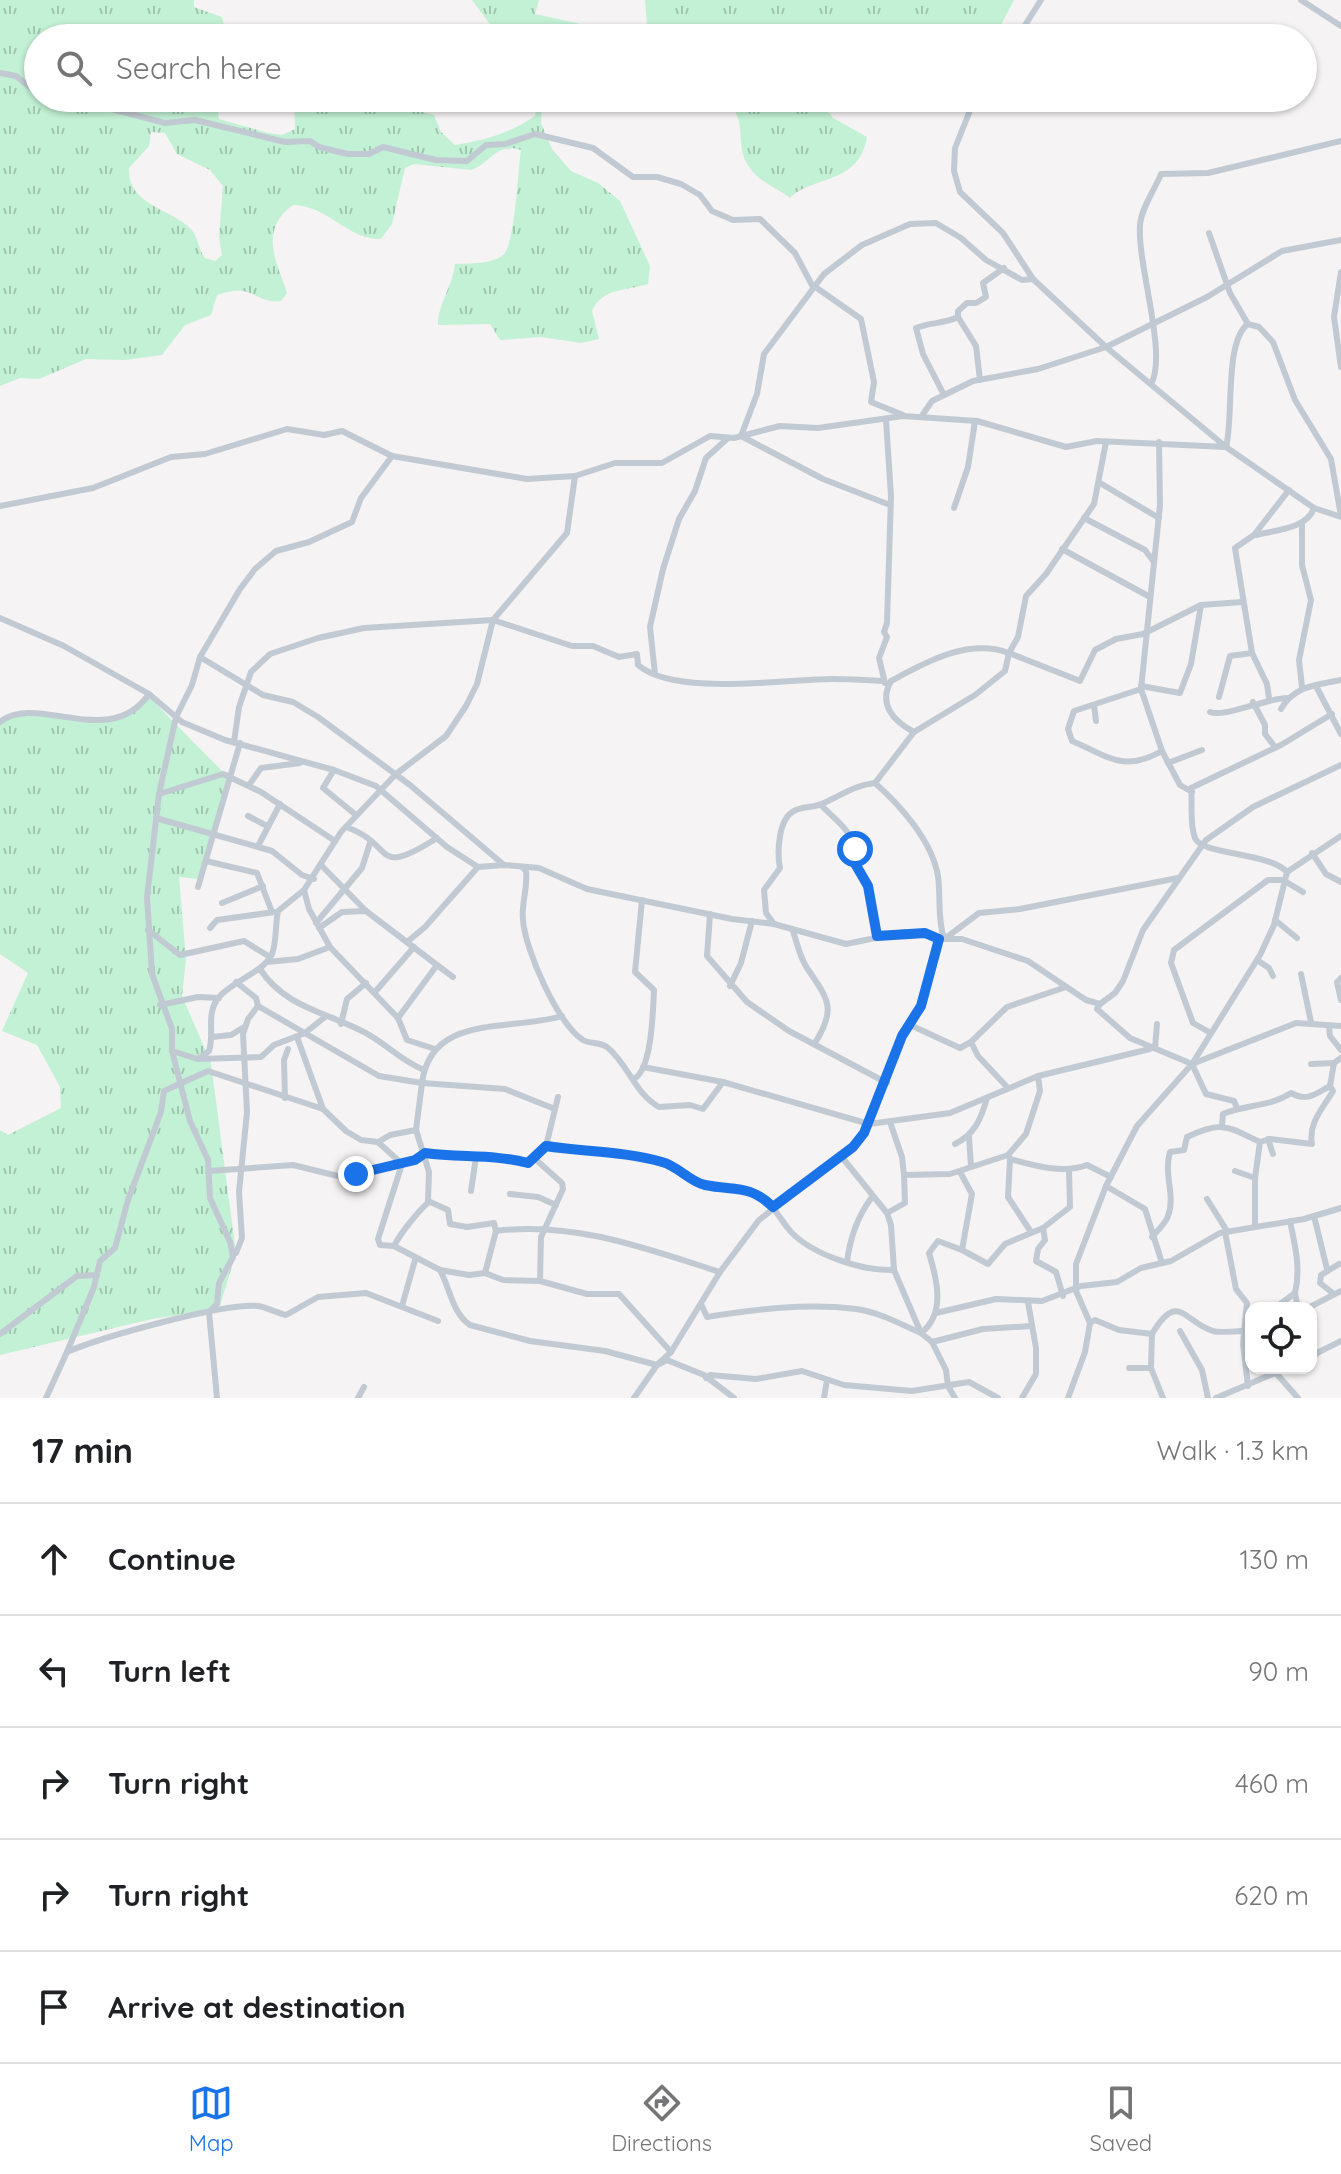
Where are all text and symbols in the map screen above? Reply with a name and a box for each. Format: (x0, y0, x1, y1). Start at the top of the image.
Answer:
search box (24, 24, 1317, 112)
icon: search (52, 46, 96, 90)
text: Search here (116, 49, 282, 87)
route start (837, 831, 873, 867)
route end (338, 1156, 374, 1192)
map controls (1245, 1302, 1317, 1374)
button: locate (1245, 1302, 1317, 1374)
text: 17 min (32, 1429, 133, 1472)
text: Walk · 1.3 km (1157, 1434, 1309, 1467)
icon: ahead (32, 1537, 76, 1581)
text: Continue (108, 1540, 236, 1578)
text: 130 m (1239, 1543, 1309, 1576)
icon: left (32, 1649, 76, 1693)
text: Turn left (108, 1652, 231, 1690)
text: 90 m (1248, 1655, 1309, 1688)
icon: right (32, 1761, 76, 1805)
text: Turn right (108, 1764, 249, 1802)
text: 460 m (1235, 1767, 1309, 1800)
icon: right (32, 1873, 76, 1917)
text: Turn right (108, 1876, 249, 1914)
text: 620 m (1234, 1879, 1309, 1912)
icon: arrive (32, 1985, 76, 2029)
text: Arrive at destination (108, 1988, 406, 2026)
tab: Map (189, 2081, 234, 2157)
tab: Directions (611, 2081, 712, 2157)
tab: Saved (1089, 2081, 1152, 2157)

